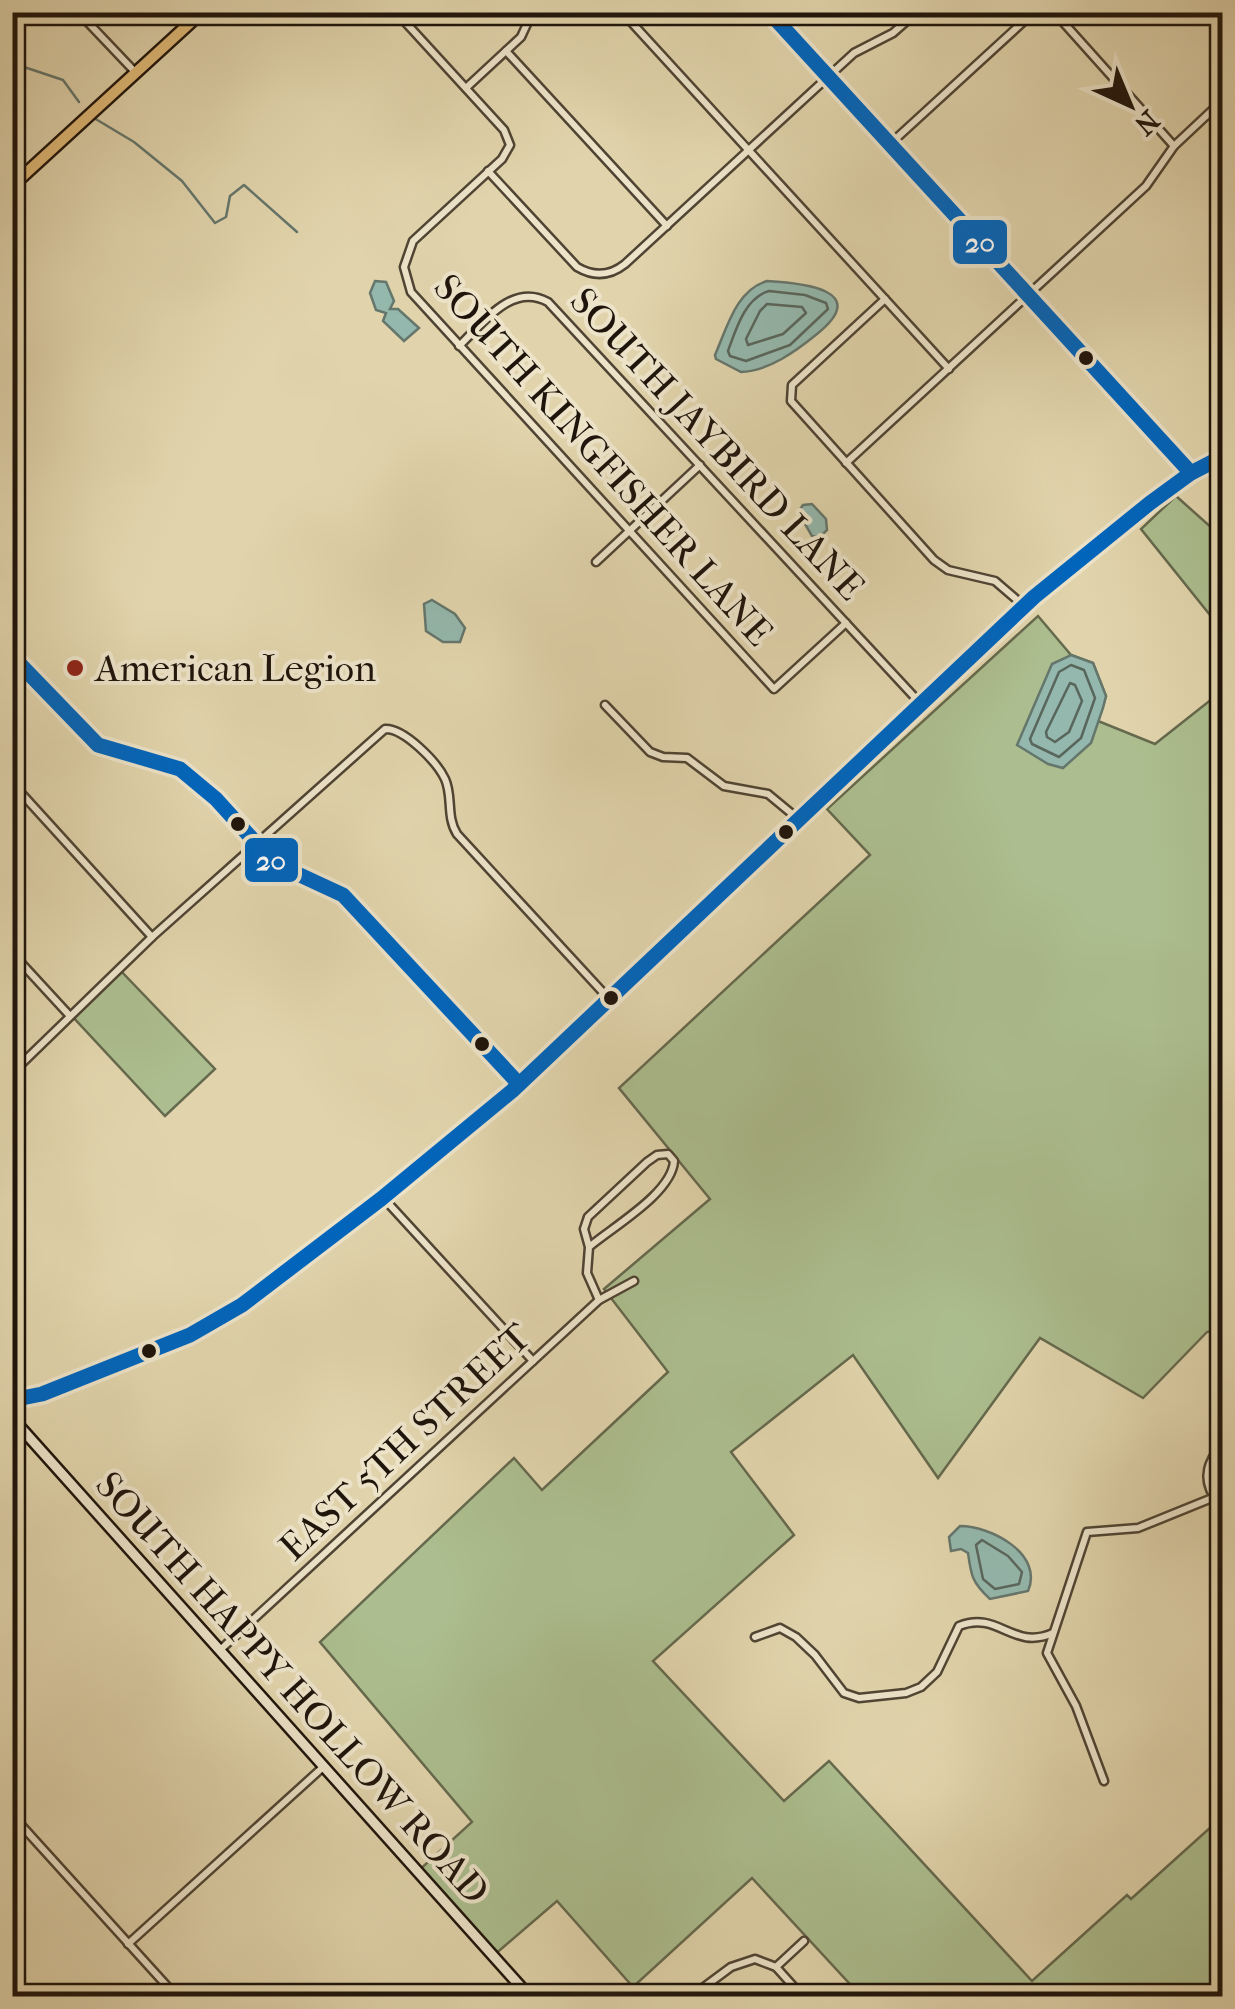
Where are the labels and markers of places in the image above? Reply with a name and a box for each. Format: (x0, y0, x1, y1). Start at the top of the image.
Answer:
unlabelled marker (1076, 348, 1096, 368)
place label: American Legion (93, 646, 376, 691)
marker: American Legion (64, 657, 86, 679)
unlabelled marker (228, 814, 248, 834)
unlabelled marker (776, 822, 796, 842)
unlabelled marker (601, 988, 621, 1008)
unlabelled marker (472, 1034, 492, 1054)
unlabelled marker (139, 1341, 159, 1361)

